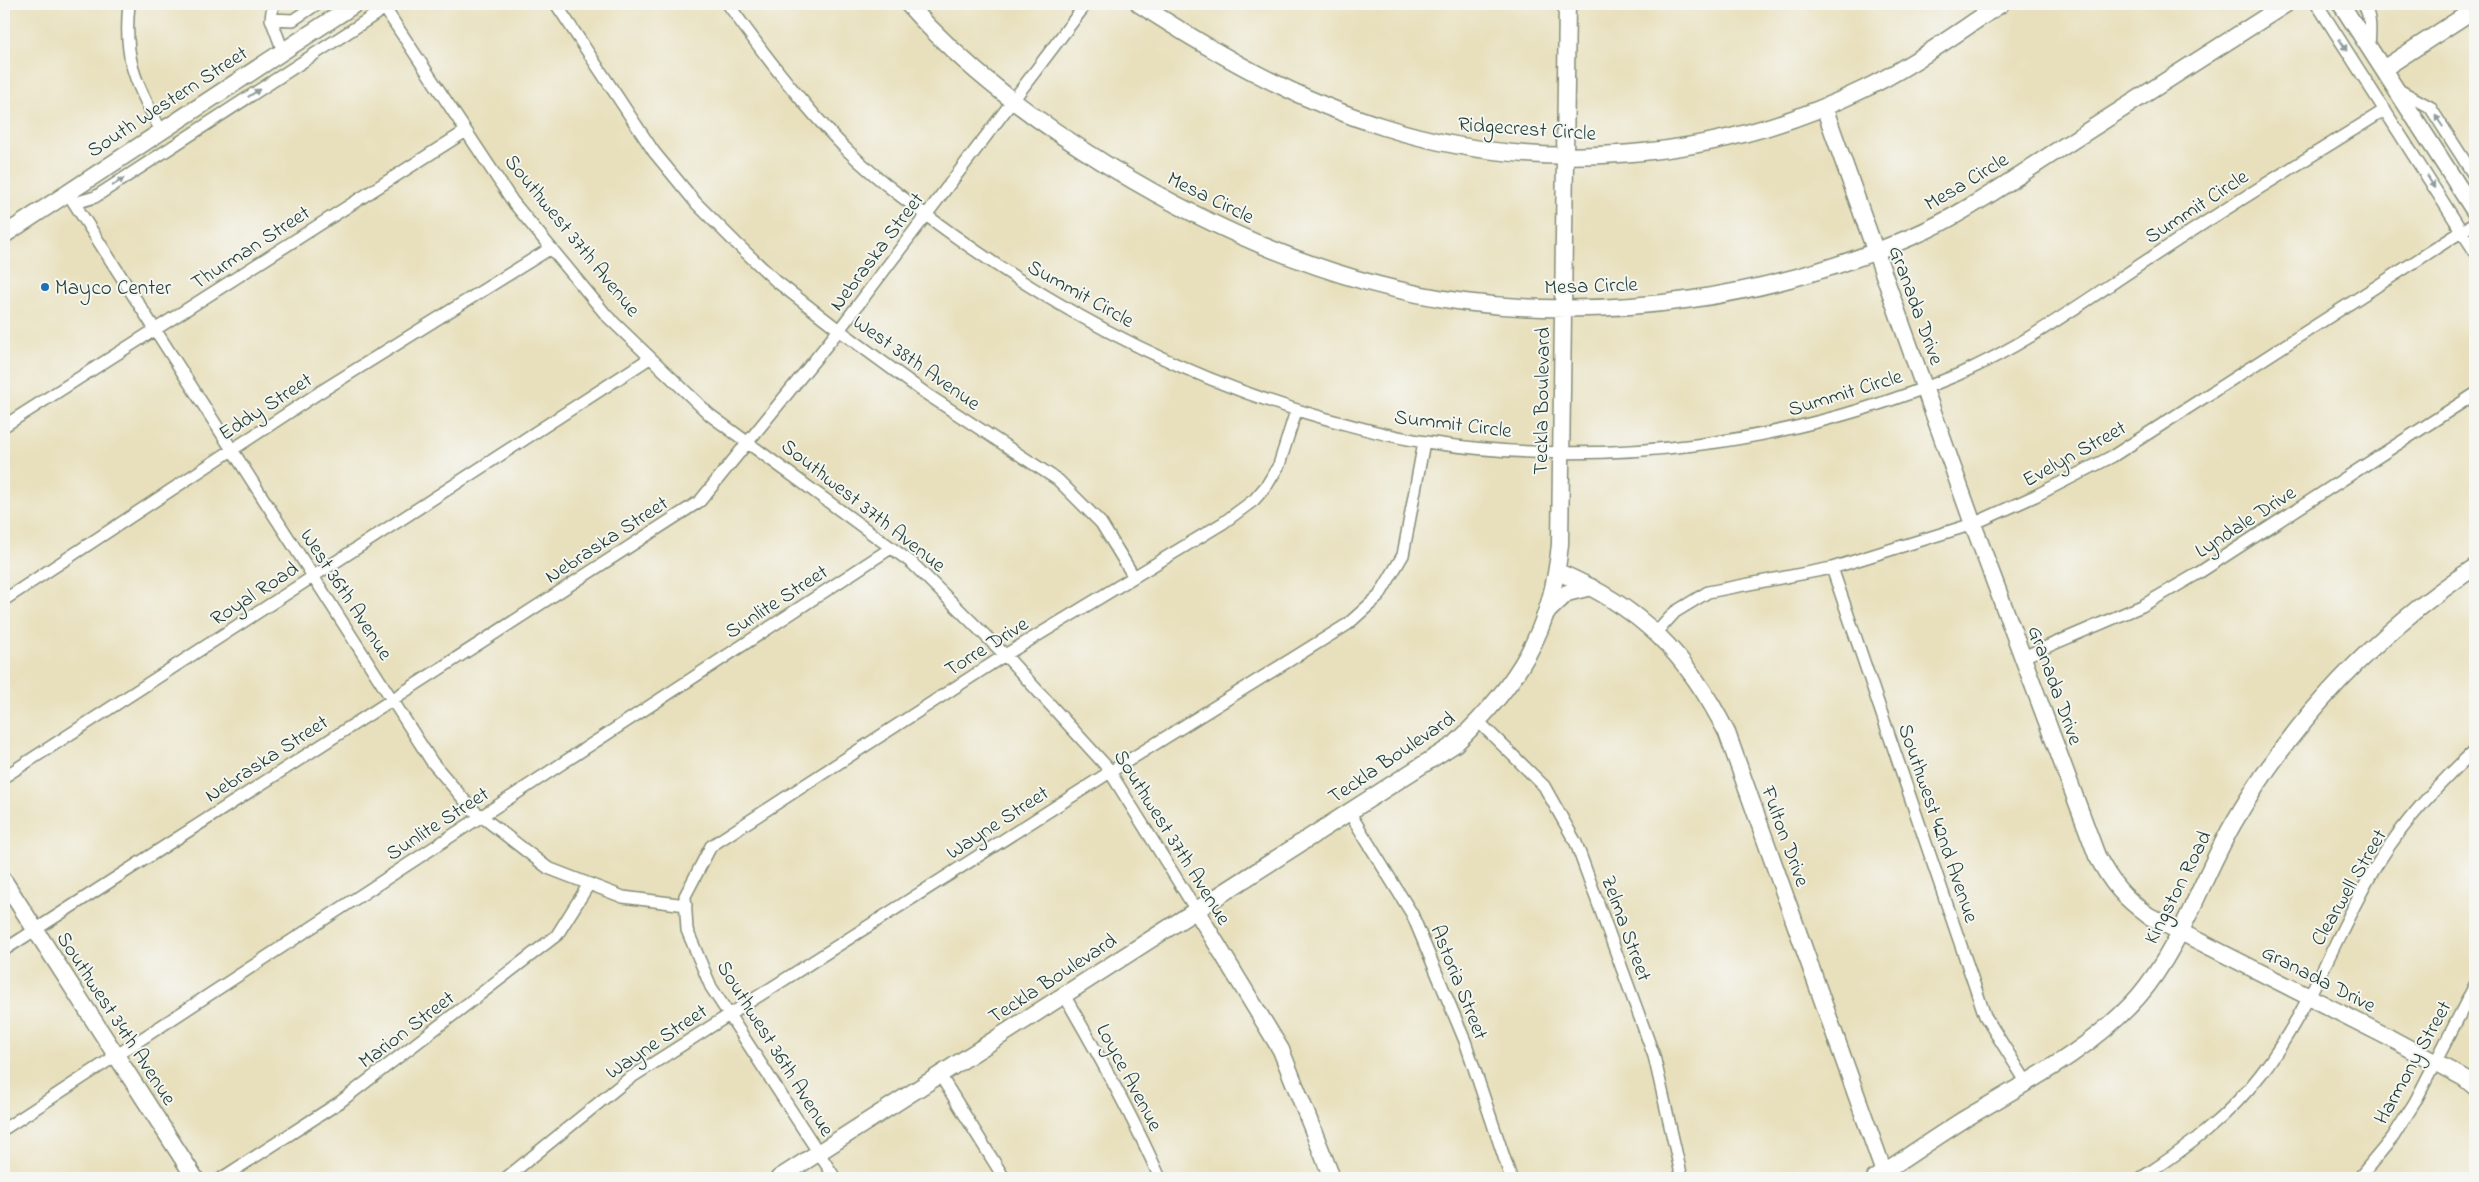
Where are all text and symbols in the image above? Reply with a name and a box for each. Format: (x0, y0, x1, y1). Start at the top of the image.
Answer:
one-way arrow (2339, 38, 2348, 51)
street label: South Western Street (82, 39, 254, 166)
one-way arrow (248, 88, 261, 98)
street label: Ridgecrest Circle (1457, 110, 1598, 152)
one-way arrow (2435, 115, 2444, 128)
street label: Mesa Circle (1919, 145, 2015, 220)
street label: Southwest 37th Avenue (496, 148, 647, 325)
street label: Summit Circle (2139, 163, 2255, 252)
street label: Mesa Circle (1162, 165, 1259, 233)
one-way arrow (2426, 175, 2435, 189)
one-way arrow (112, 177, 125, 187)
street label: Nebraska Street (823, 187, 932, 318)
street label: Thurman Street (186, 199, 317, 298)
street label: Granada Drive (1880, 242, 1951, 370)
street label: Summit Circle (1021, 253, 1140, 337)
street label: Mesa Circle (1544, 270, 1639, 304)
place label: Mayco Center (55, 274, 172, 306)
marker: Mayco Center (39, 281, 51, 293)
street label: West 38th Avenue (846, 308, 986, 419)
street label: Teckla Boulevard (1527, 327, 1559, 475)
street label: Summit Circle (1785, 362, 1907, 426)
street label: Eddy Street (213, 366, 320, 451)
street label: Summit Circle (1392, 403, 1514, 447)
street label: Evelyn Street (2018, 414, 2133, 497)
street label: Southwest 37th Avenue (774, 433, 952, 581)
street label: Lyndale Drive (2190, 478, 2304, 568)
street label: Nebraska Street (539, 489, 675, 592)
street label: West 36th Avenue (291, 523, 400, 667)
street label: Royal Road (205, 555, 306, 636)
street label: Sunlite Street (720, 558, 835, 647)
street label: Torre Drive (939, 610, 1035, 685)
street label: Granada Drive (2019, 622, 2090, 750)
street label: Teckla Boulevard (1322, 705, 1462, 812)
street label: Nebraska Street (199, 708, 335, 811)
street label: Southwest 42nd Avenue (1889, 720, 1985, 928)
street label: Southwest 37th Avenue (1105, 744, 1238, 932)
street label: Wayne Street (941, 779, 1057, 870)
street label: Sunlite Street (381, 780, 496, 869)
street label: Fulton Drive (1752, 781, 1816, 892)
street label: Clearwell Street (2304, 824, 2395, 952)
street label: Kingston Road (2137, 826, 2222, 951)
street label: Zelma Street (1592, 872, 1658, 986)
street label: Astoria Street (1421, 921, 1495, 1045)
street label: Southwest 34th Avenue (48, 926, 183, 1112)
street label: Teckla Boulevard (983, 927, 1123, 1033)
street label: Granada Drive (2256, 938, 2381, 1022)
street label: Southwest 36th Avenue (708, 955, 841, 1143)
street label: Marion Street (353, 984, 462, 1077)
street label: Harmony Street (2367, 996, 2462, 1131)
street label: Wayne Street (600, 997, 715, 1090)
street label: Loyce Avenue (1086, 1019, 1169, 1138)

